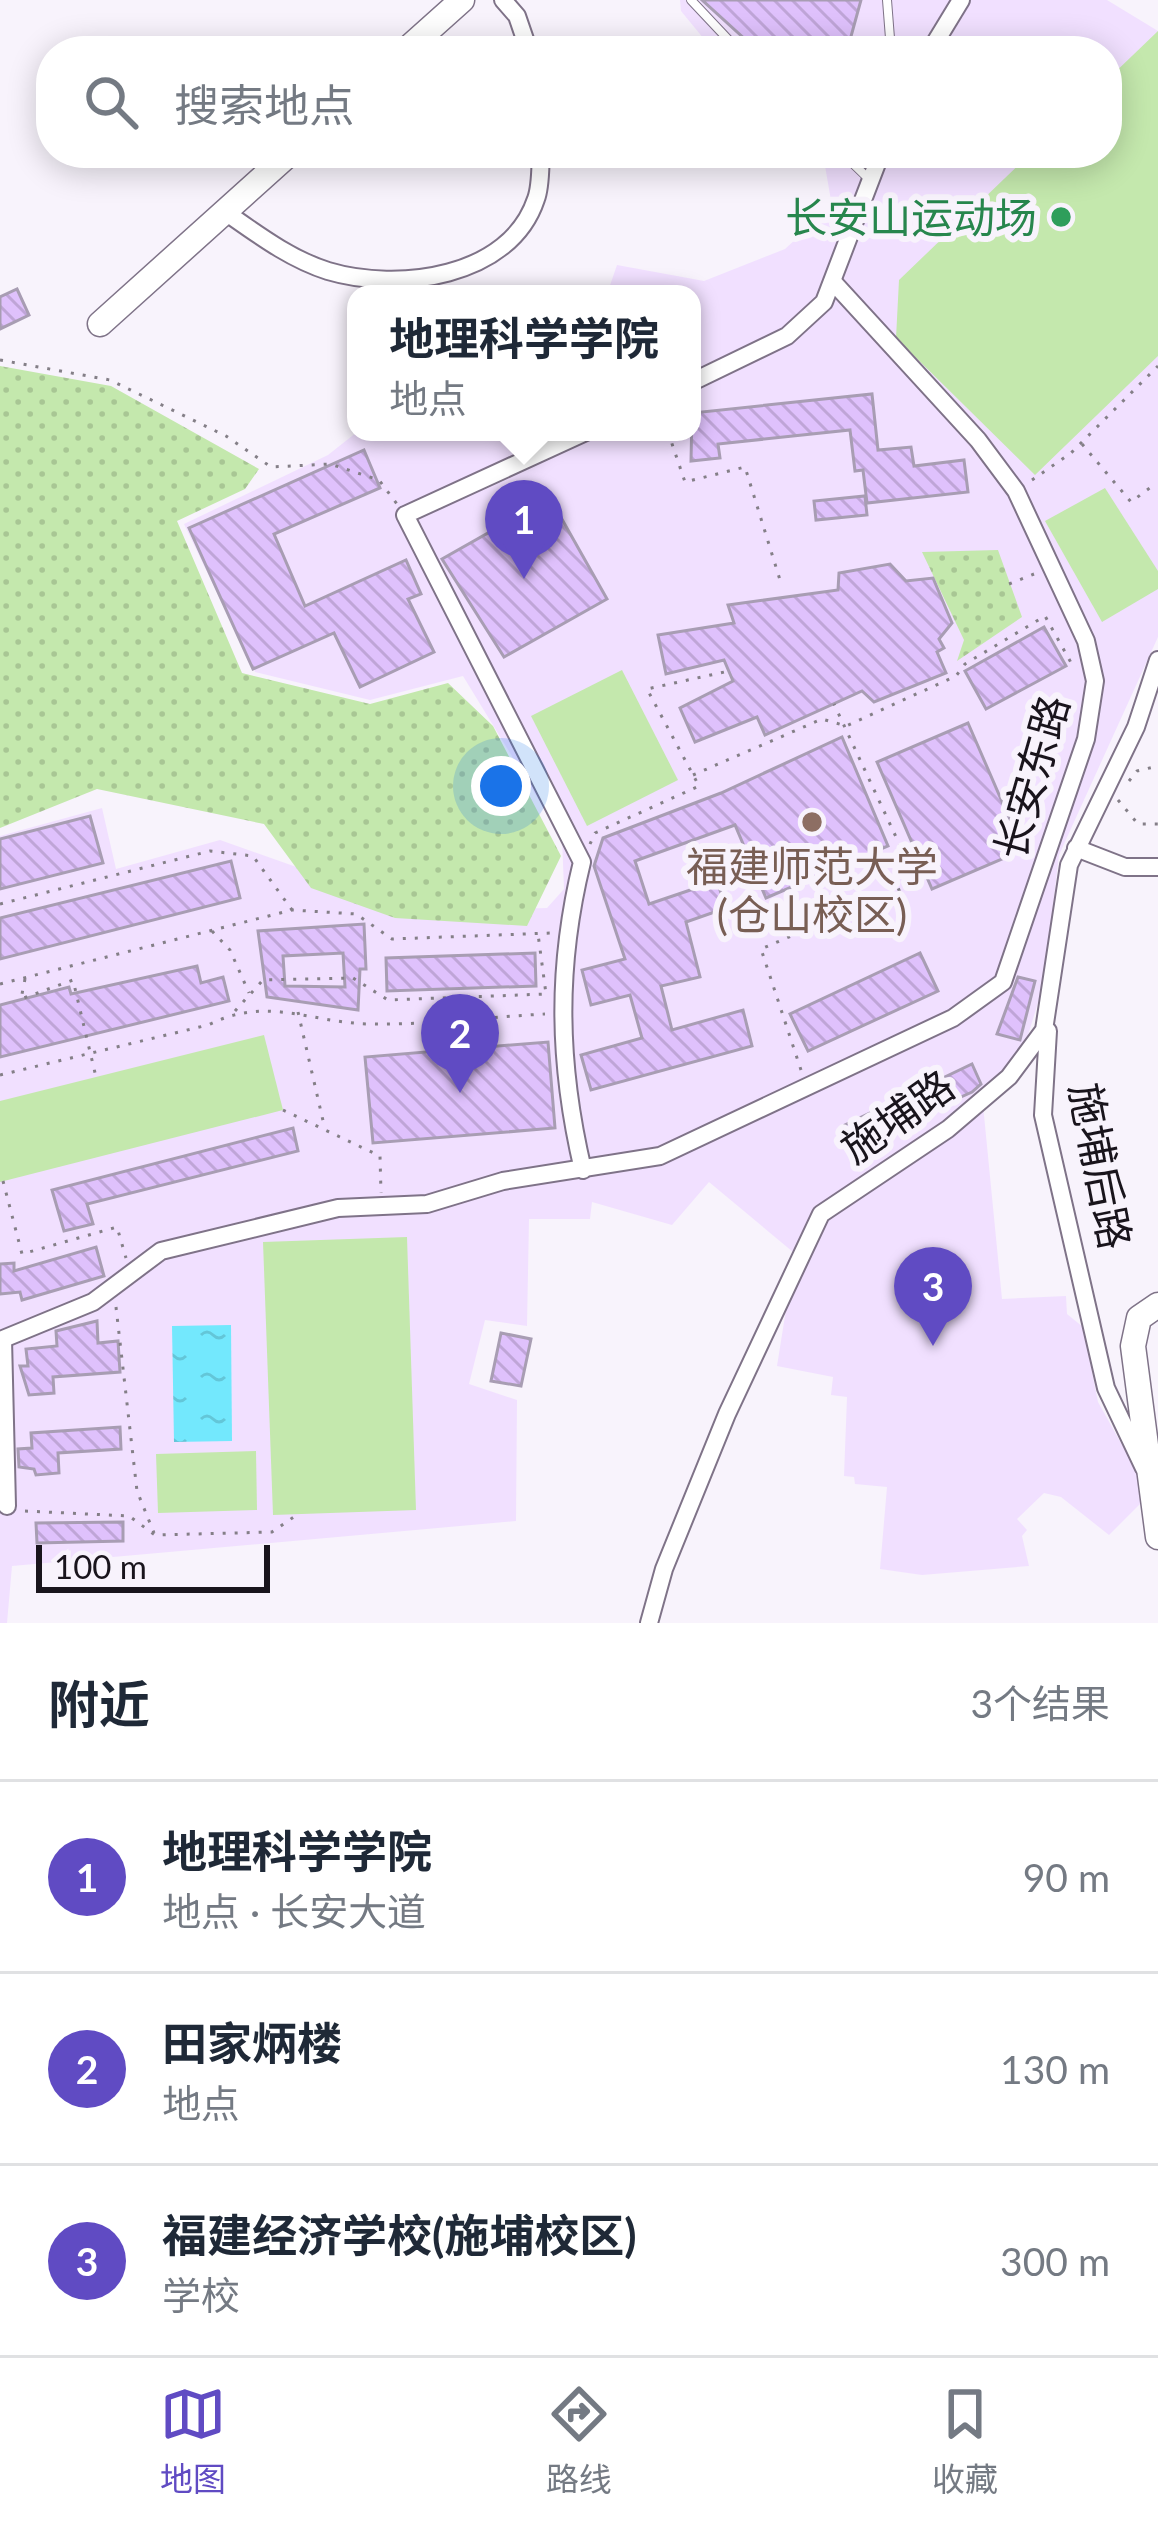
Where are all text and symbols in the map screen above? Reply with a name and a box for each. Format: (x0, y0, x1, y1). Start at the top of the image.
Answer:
search box (36, 36, 1122, 168)
icon: search (78, 69, 144, 135)
text: 搜索地点 (174, 78, 354, 132)
place label: 长安山运动场 (785, 192, 1037, 242)
marker: 长安山运动场 (1048, 204, 1074, 230)
popup (347, 285, 701, 441)
text: 地理科学学院 (389, 311, 659, 365)
text: 地点 (389, 375, 467, 421)
pin: 1 (485, 480, 563, 579)
street label: 长安东路 (984, 689, 1078, 865)
your location (471, 756, 531, 816)
marker: 福建师范大学 (仓山校区) (799, 809, 825, 835)
place label: 福建师范大学 (仓山校区) (686, 841, 938, 939)
pin: 2 (421, 994, 499, 1093)
street label: 施埔路 (831, 1059, 963, 1173)
street label: 施埔后路 (1060, 1079, 1142, 1253)
pin: 3 (894, 1247, 972, 1346)
scale bar (36, 1539, 270, 1592)
text: 100 m (54, 1546, 147, 1586)
text: 附近 (48, 1673, 150, 1734)
text: 3个结果 (970, 1680, 1110, 1726)
text: 地理科学学院 (162, 1824, 432, 1878)
text: 1 (76, 1854, 98, 1900)
text: 90 m (1023, 1854, 1110, 1900)
text: 地点 · 长安大道 (162, 1888, 426, 1934)
text: 田家炳楼 (162, 2016, 342, 2070)
text: 2 (76, 2046, 98, 2092)
text: 130 m (1000, 2046, 1110, 2092)
text: 地点 (162, 2080, 240, 2126)
text: 福建经济学校(施埔校区) (162, 2208, 637, 2262)
text: 3 (76, 2238, 98, 2284)
text: 300 m (1000, 2238, 1110, 2284)
text: 学校 (162, 2272, 240, 2318)
tab: 地图 (160, 2381, 226, 2501)
tab: 路线 (546, 2381, 612, 2501)
tab: 收藏 (932, 2381, 998, 2501)

